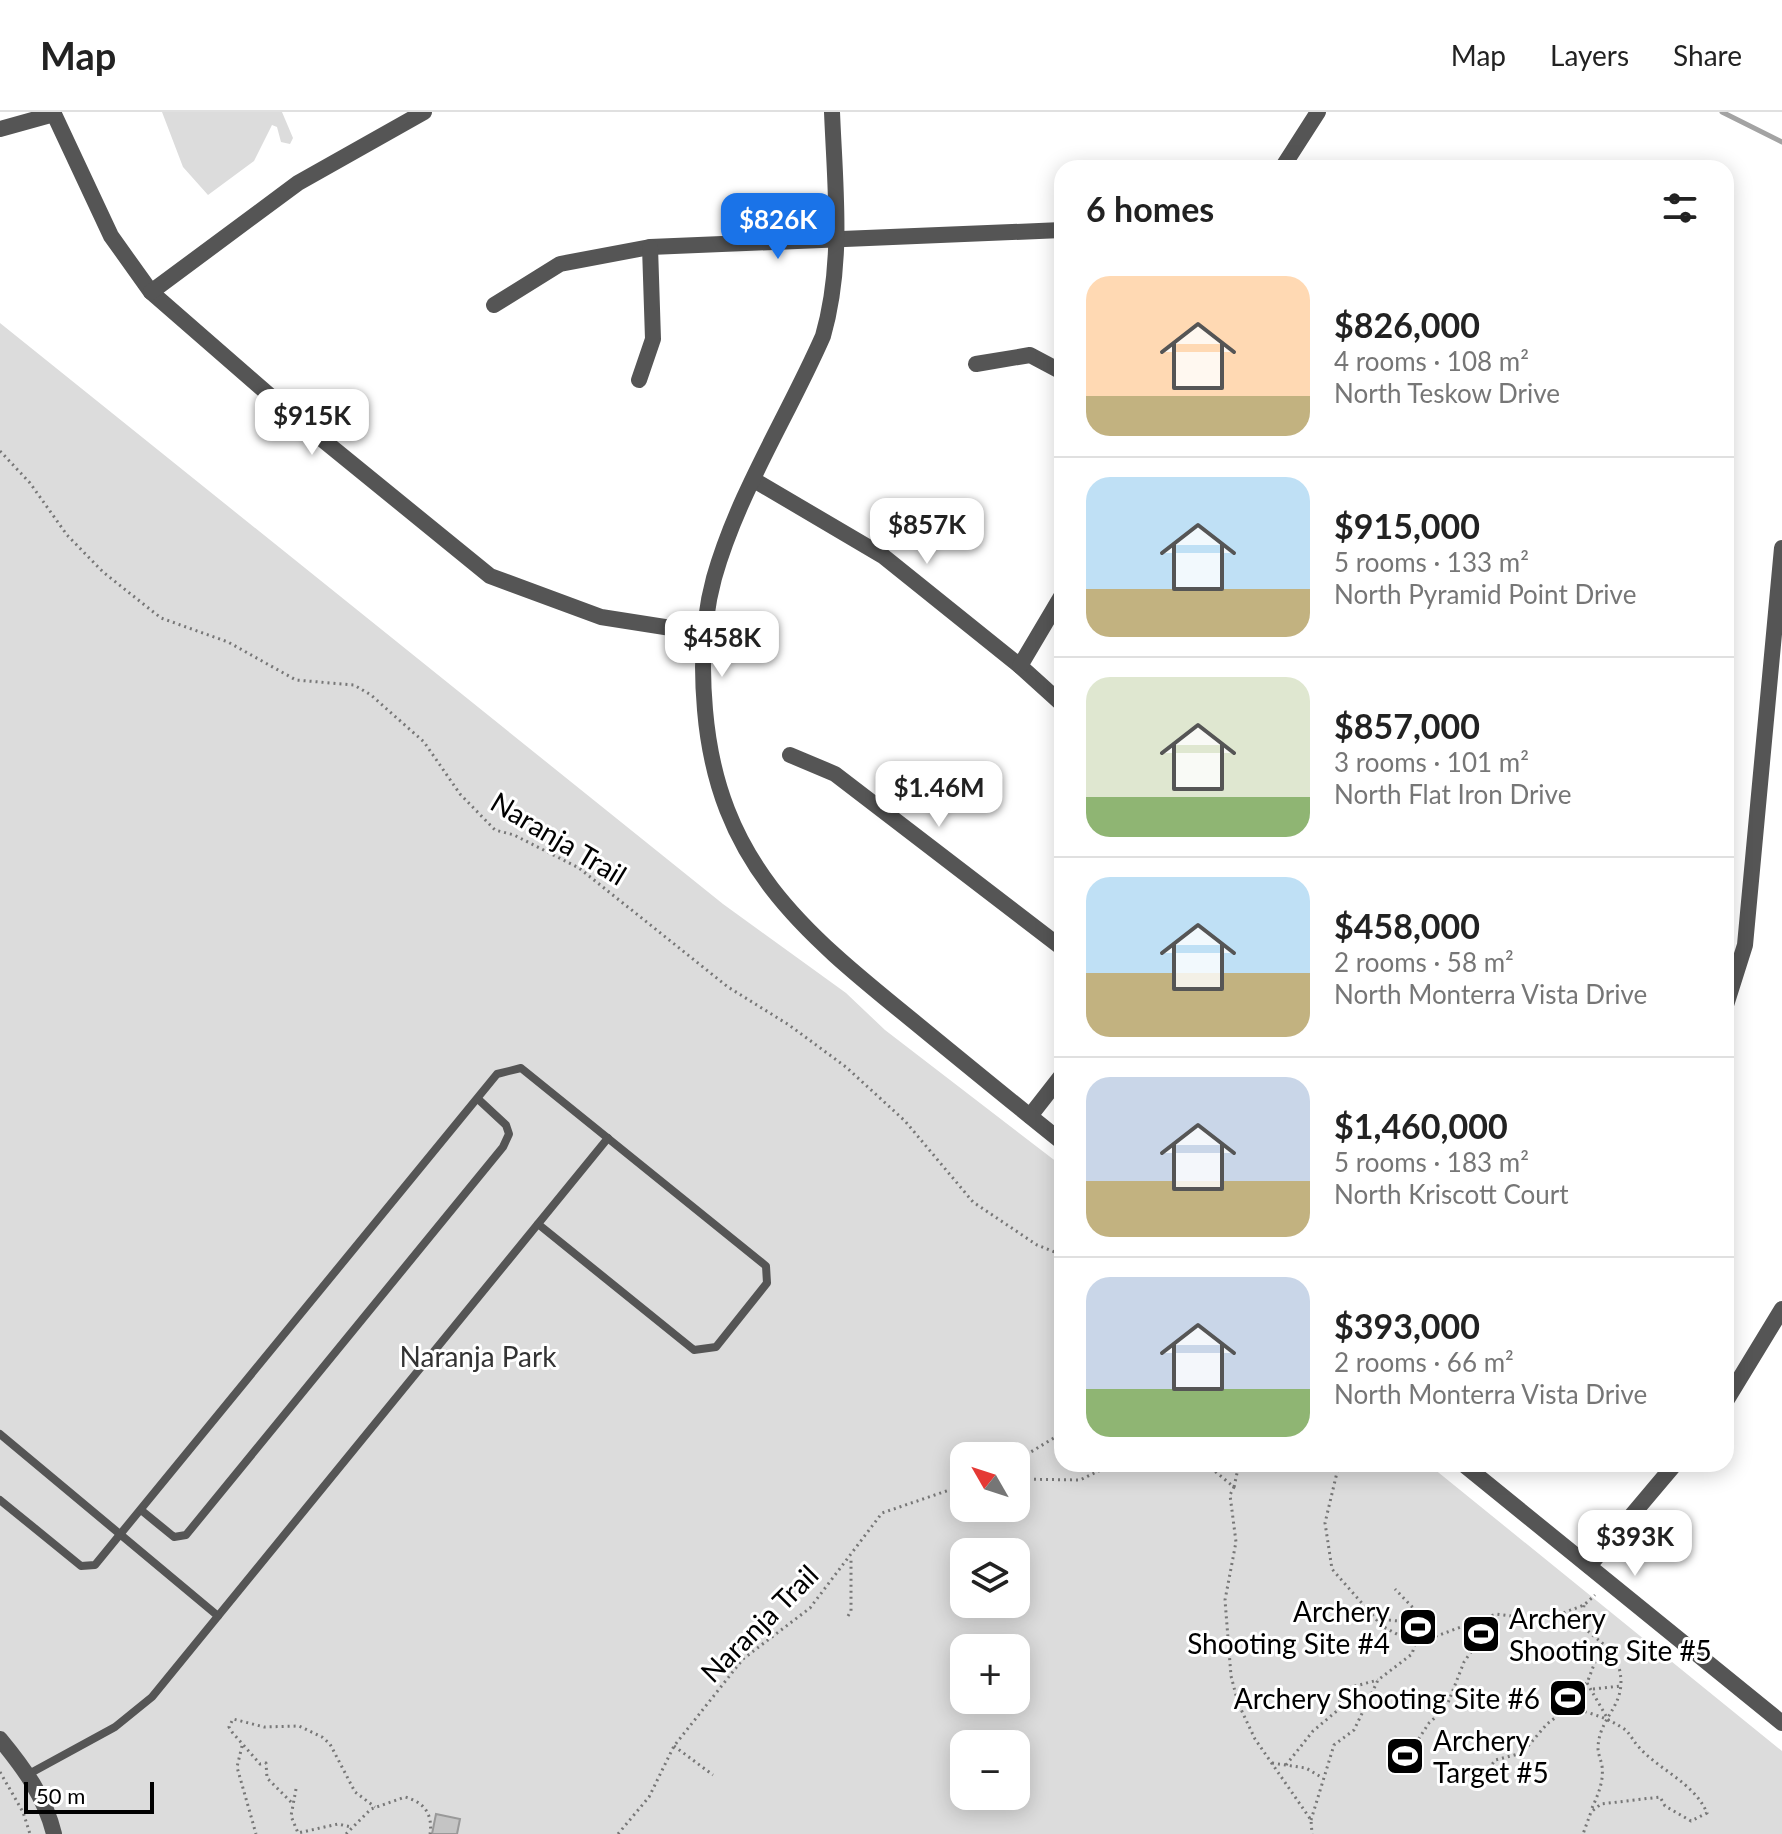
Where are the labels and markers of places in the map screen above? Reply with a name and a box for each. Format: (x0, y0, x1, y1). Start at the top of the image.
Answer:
pin: $826K (722, 193, 834, 261)
pin: $915K (256, 389, 368, 457)
pin: $857K (871, 498, 983, 566)
pin: $458K (666, 611, 778, 679)
pin: $1.46M (874, 761, 1004, 829)
pin: $393K (1579, 1510, 1691, 1578)
place label: Archery Shooting Site #4 (1187, 1594, 1391, 1660)
place label: Archery Shooting Site #5 (1509, 1601, 1712, 1667)
sports icon: Archery Shooting Site #4 (1397, 1606, 1439, 1648)
sports icon: Archery Shooting Site #5 (1460, 1613, 1502, 1655)
sports icon: Archery Shooting Site #6 (1547, 1677, 1589, 1719)
place label: Archery Shooting Site #6 (1234, 1681, 1540, 1715)
place label: Archery Target #5 (1433, 1723, 1549, 1789)
sports icon: Archery Target #5 (1384, 1735, 1426, 1777)

